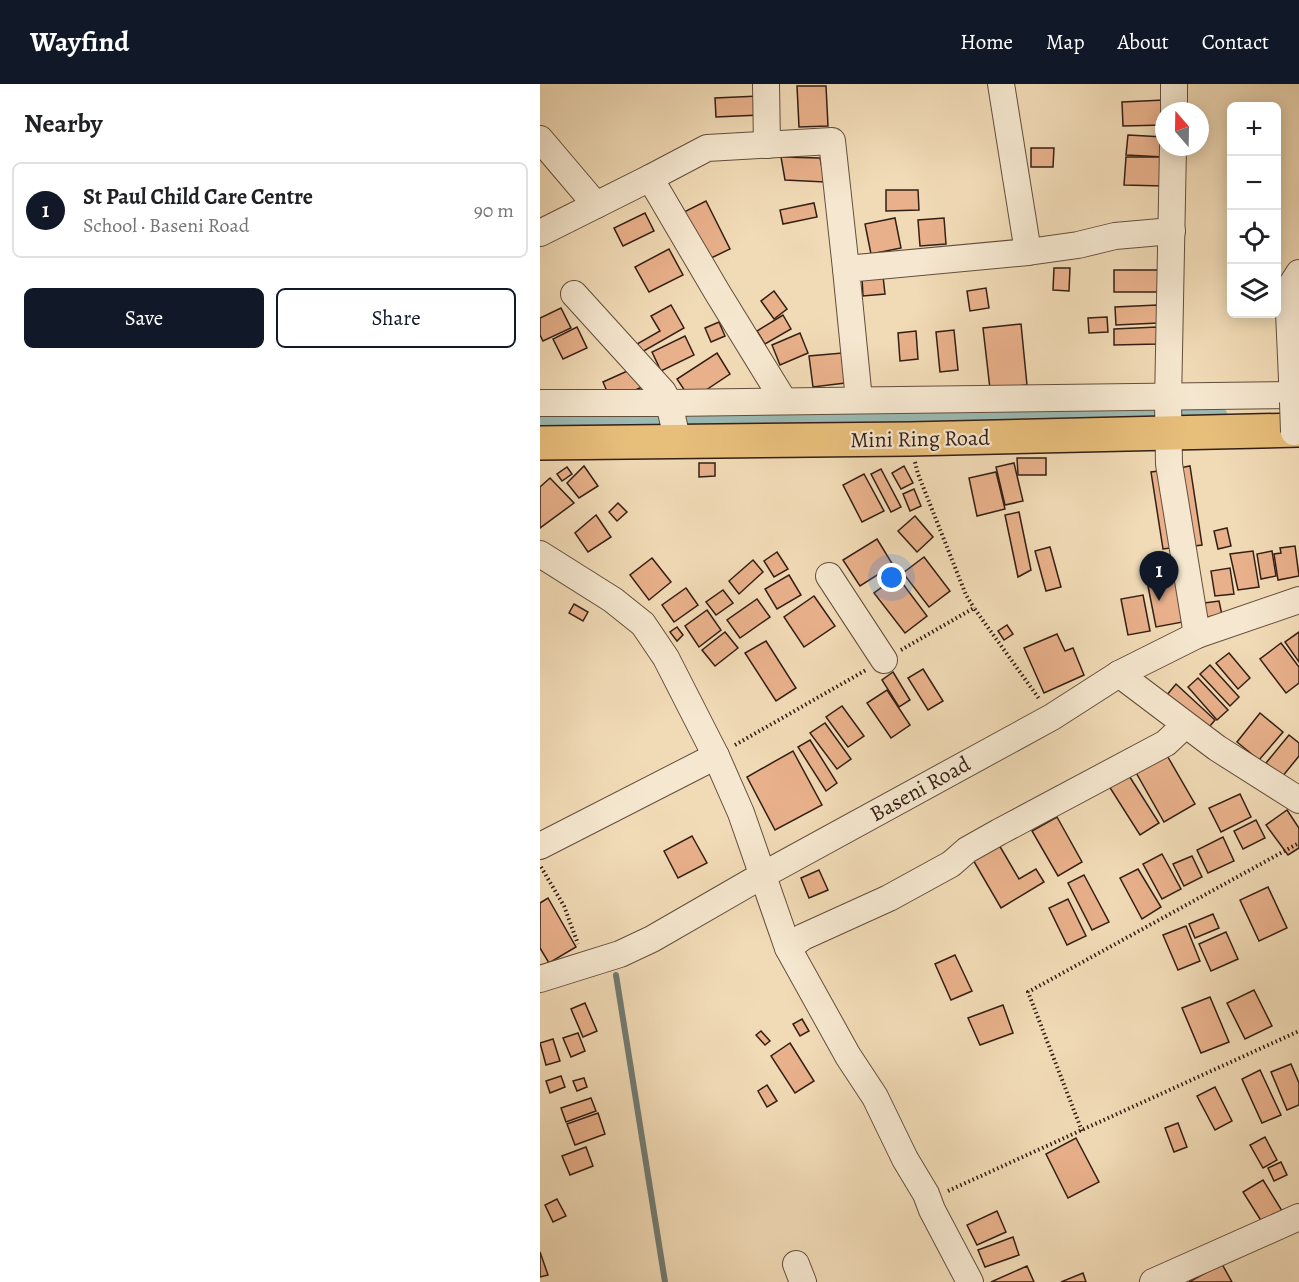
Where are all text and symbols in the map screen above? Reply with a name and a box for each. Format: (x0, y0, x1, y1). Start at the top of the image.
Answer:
text: Wayfind (30, 23, 129, 61)
text: Home (960, 28, 1013, 56)
text: Map (1046, 28, 1084, 56)
text: About (1117, 28, 1169, 56)
text: Contact (1202, 28, 1269, 56)
north arrow (1155, 102, 1209, 156)
map controls (1227, 102, 1281, 318)
button: + (1227, 102, 1281, 156)
text: Nearby (24, 106, 103, 141)
button: − (1227, 156, 1281, 210)
text: St Paul Child Care Centre (83, 182, 313, 212)
text: 1 (42, 197, 49, 224)
text: 90 m (474, 197, 514, 224)
button: locate (1227, 210, 1281, 264)
text: School · Baseni Road (83, 212, 250, 239)
button: layers (1227, 264, 1281, 318)
button: Save (24, 288, 264, 348)
button: Share (276, 288, 516, 348)
street label: Mini Ring Road (850, 423, 990, 455)
pin: 1 (1140, 552, 1178, 601)
your location (877, 563, 906, 592)
street label: Baseni Road (864, 749, 976, 829)

